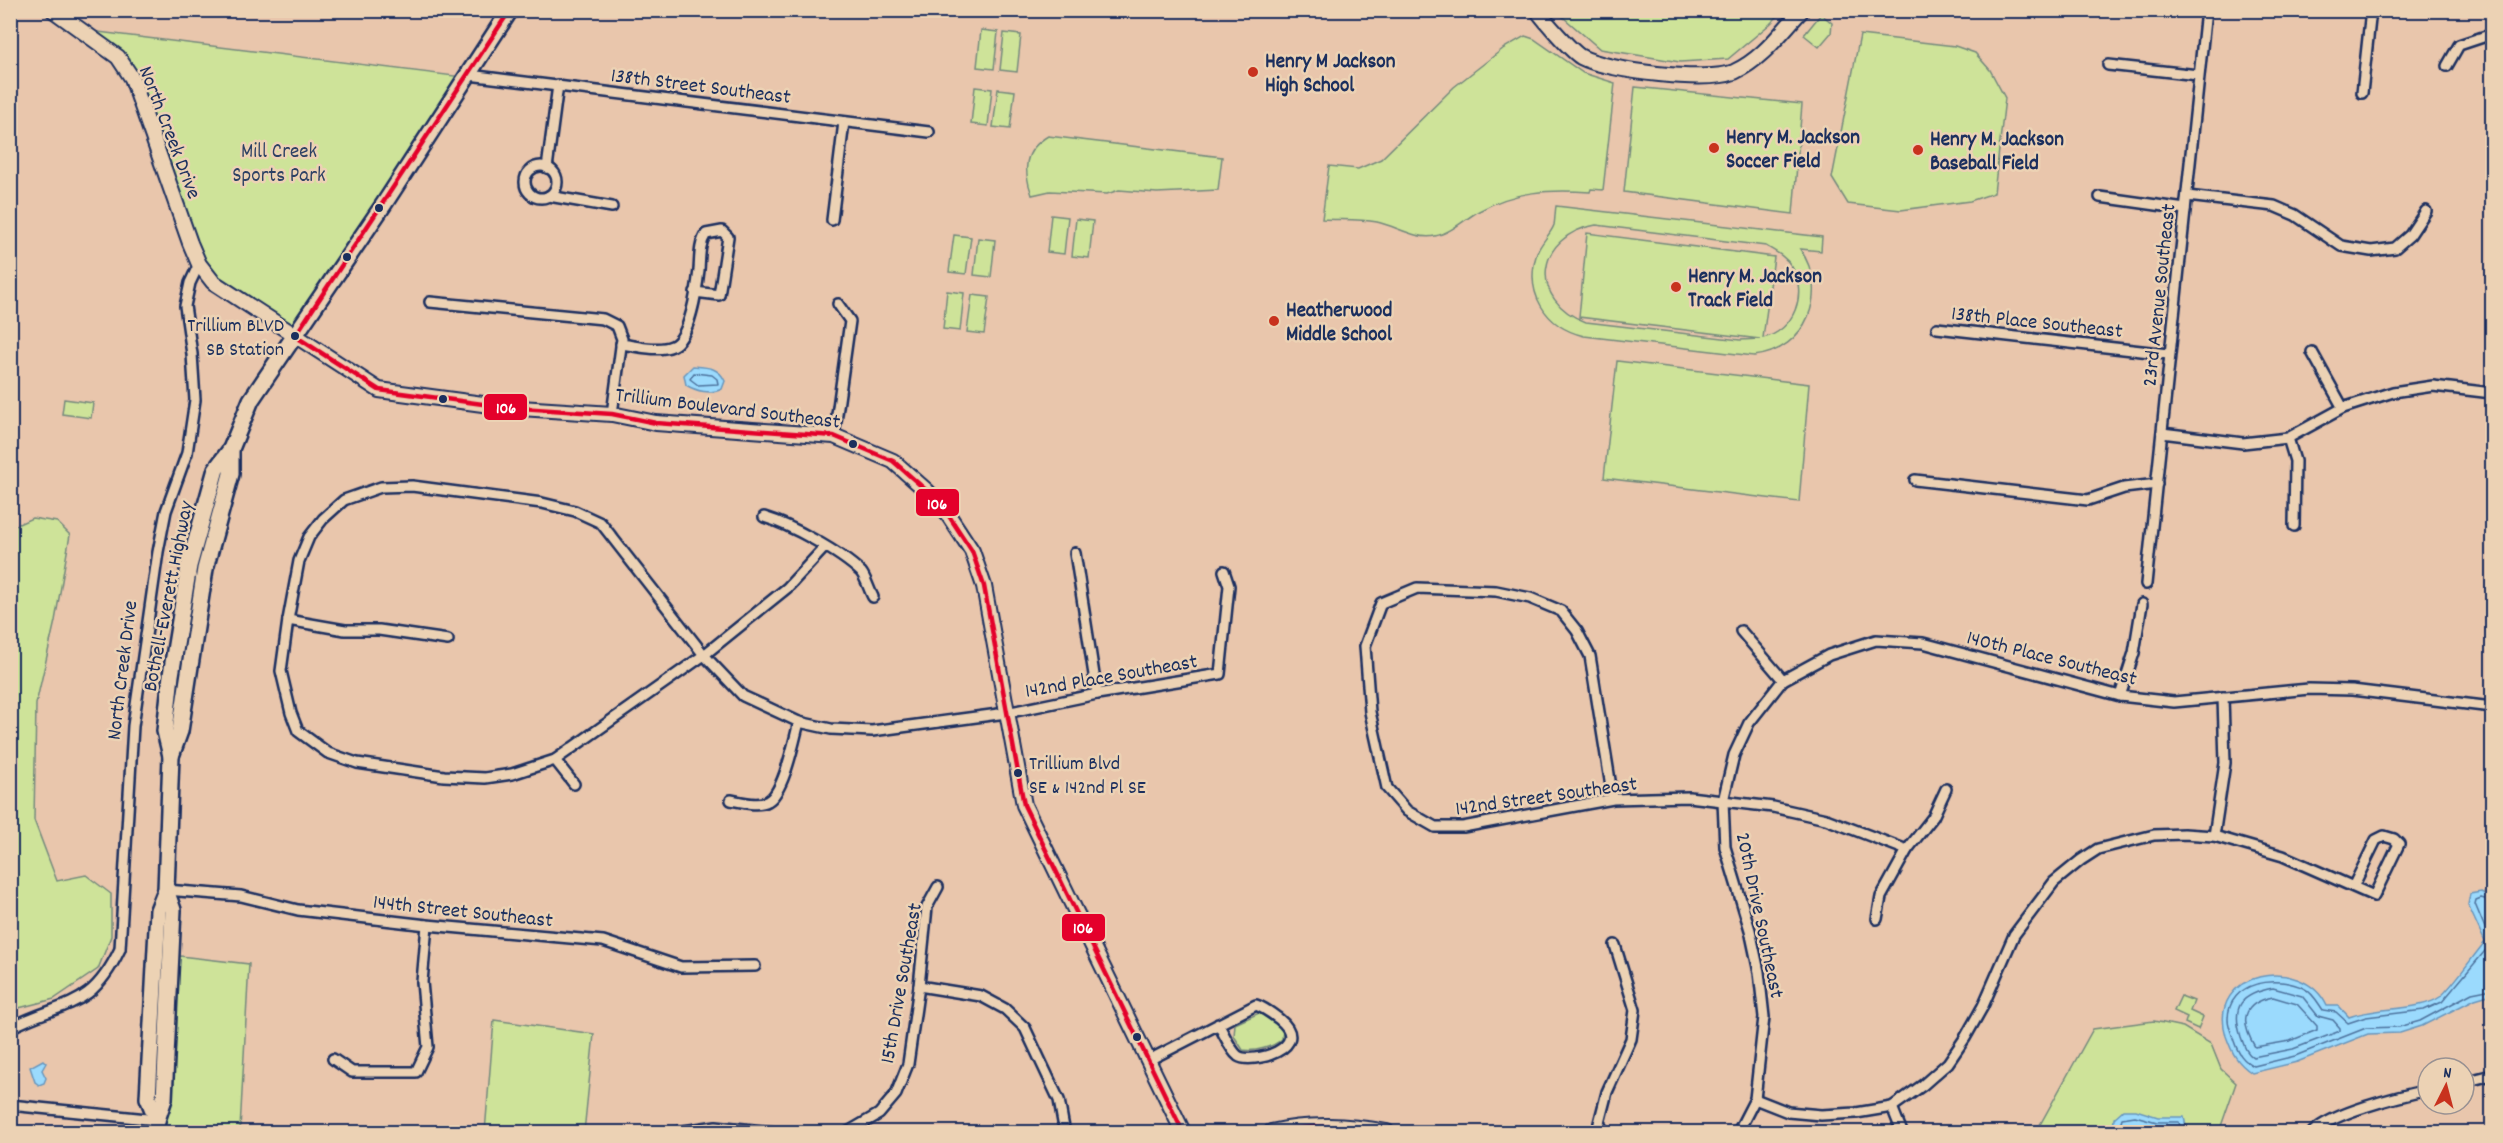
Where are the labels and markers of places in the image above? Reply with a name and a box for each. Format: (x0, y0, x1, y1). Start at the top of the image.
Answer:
place label: Henry M Jackson High School (1265, 48, 1396, 102)
marker: Henry M Jackson High School (1246, 65, 1260, 79)
place label: Henry M. Jackson Soccer Field (1726, 124, 1860, 178)
place label: Henry M. Jackson Baseball Field (1930, 126, 2064, 180)
marker: Henry M. Jackson Soccer Field (1707, 141, 1721, 155)
marker: Henry M. Jackson Baseball Field (1911, 143, 1925, 157)
unlabelled marker (373, 202, 385, 214)
unlabelled marker (341, 251, 353, 263)
place label: Henry M. Jackson Track Field (1688, 263, 1822, 317)
marker: Henry M. Jackson Track Field (1669, 280, 1683, 294)
place label: Heatherwood Middle School (1286, 297, 1393, 351)
place label: Trillium BLVD SB Station (187, 313, 284, 365)
marker: Heatherwood Middle School (1267, 314, 1281, 328)
marker: Trillium BLVD SB Station (289, 330, 301, 342)
unlabelled marker (437, 393, 449, 405)
unlabelled marker (847, 438, 859, 450)
place label: Trillium Blvd SE & 142nd Pl SE (1029, 751, 1146, 803)
marker: Trillium Blvd SE & 142nd Pl SE (1012, 767, 1024, 779)
unlabelled marker (1131, 1031, 1143, 1043)

